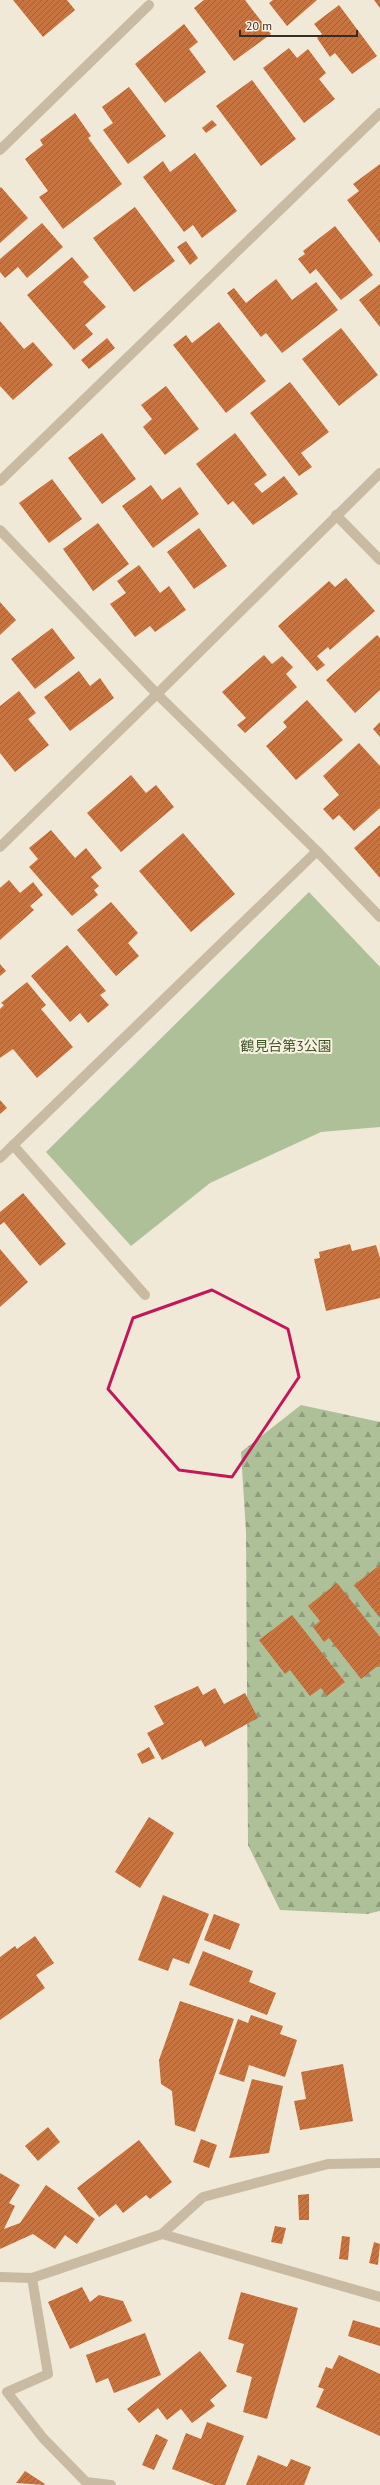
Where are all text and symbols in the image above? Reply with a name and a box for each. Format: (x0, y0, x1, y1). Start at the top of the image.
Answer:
scale bar (240, 12, 357, 38)
text: 20 m (246, 18, 272, 33)
park label: 鶴見台第3公園 (240, 1037, 332, 1055)

